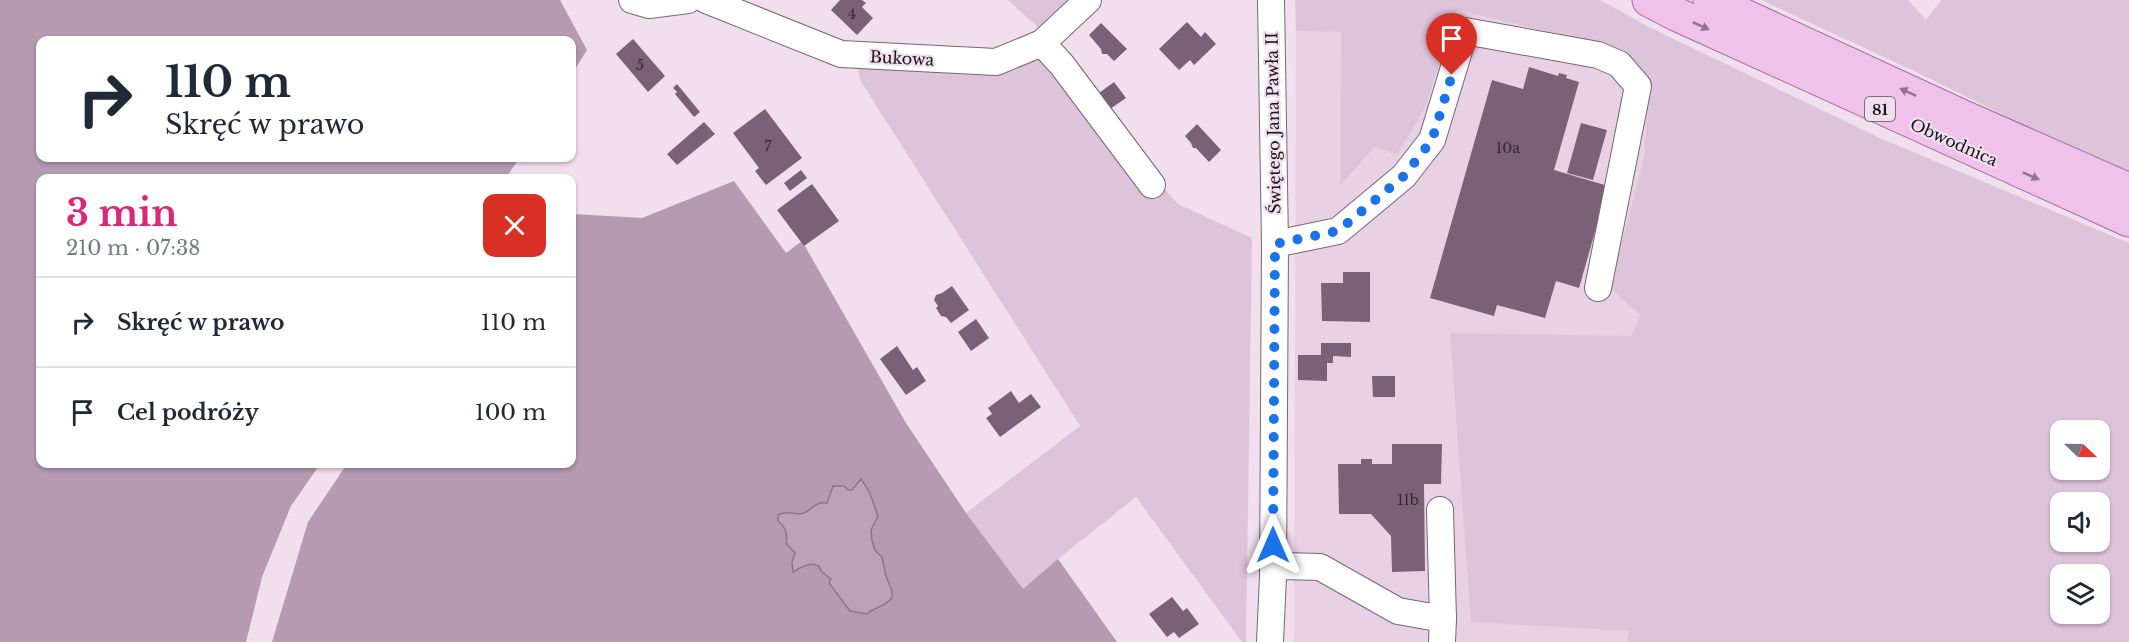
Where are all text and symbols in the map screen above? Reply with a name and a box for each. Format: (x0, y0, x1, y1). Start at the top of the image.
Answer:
house number: 4 (848, 5, 856, 23)
pin (1426, 13, 1477, 75)
icon: arrive (1435, 22, 1468, 55)
one-way arrow (1692, 22, 1710, 32)
street label: Świętego Jana Pawła II (1261, 32, 1285, 214)
street label: Bukowa (869, 46, 935, 70)
text: 110 m (165, 56, 291, 108)
house number: 5 (636, 56, 644, 74)
icon: right (66, 60, 144, 138)
one-way arrow (1900, 87, 1917, 96)
road number: 81 (1865, 97, 1895, 121)
text: Skręć w prawo (165, 108, 364, 141)
street label: Obwodnica (1907, 114, 2001, 170)
house number: 7 (764, 137, 772, 155)
house number: 10a (1496, 139, 1520, 157)
one-way arrow (2023, 172, 2040, 181)
text: 3 min (66, 191, 178, 236)
button: close (483, 194, 546, 257)
text: 210 m · 07:38 (66, 236, 200, 260)
icon: right (66, 306, 99, 339)
text: Skręć w prawo (117, 309, 284, 336)
text: 110 m (481, 309, 546, 336)
icon: arrive (66, 396, 99, 429)
text: Cel podróży (117, 399, 259, 426)
text: 100 m (475, 399, 546, 426)
north arrow (2050, 420, 2110, 480)
map controls (2050, 420, 2110, 624)
house number: 11b (1397, 491, 1419, 509)
button: sound (2050, 492, 2110, 552)
position arrow (1241, 513, 1305, 577)
button: layers (2050, 564, 2110, 624)

